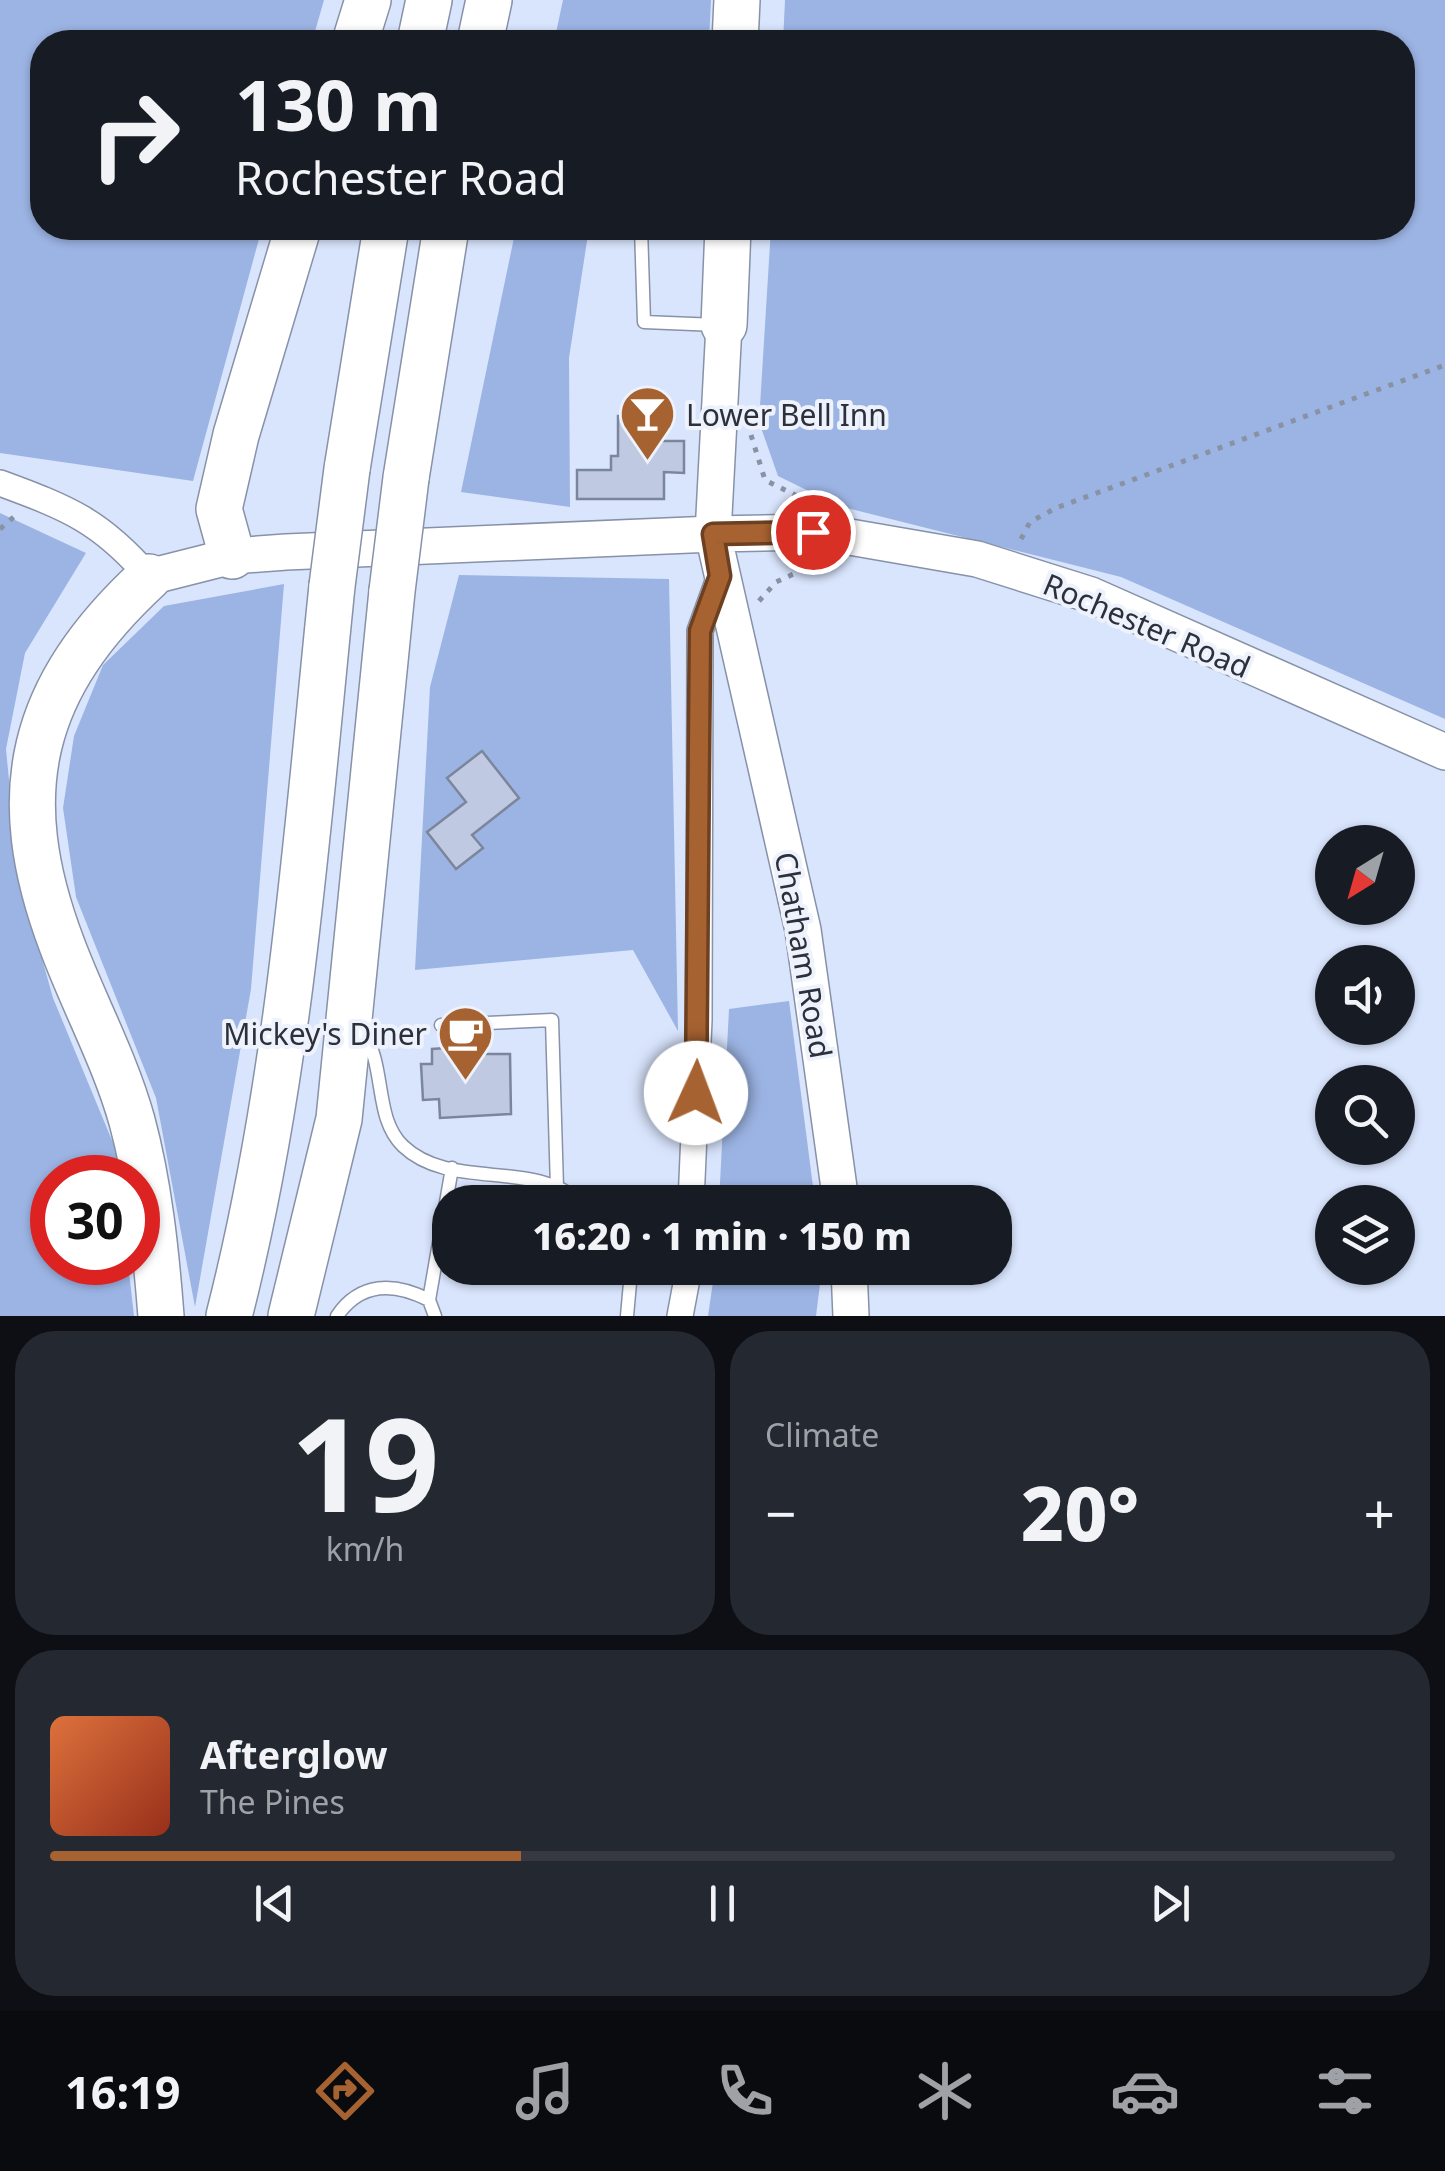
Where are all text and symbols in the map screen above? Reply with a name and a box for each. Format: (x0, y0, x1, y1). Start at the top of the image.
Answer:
text: 130 m (235, 56, 442, 152)
icon: right (70, 70, 200, 200)
text: Rochester Road (235, 147, 567, 208)
bar icon: Lower Bell Inn (617, 384, 677, 463)
place label: Lower Bell Inn (686, 394, 887, 435)
pin (771, 490, 856, 575)
icon: arrive (786, 505, 841, 560)
street label: Rochester Road (1037, 563, 1257, 687)
north arrow (1315, 825, 1415, 925)
map controls (1315, 825, 1415, 1285)
street label: Chatham Road (766, 849, 842, 1061)
button: sound (1315, 945, 1415, 1045)
cafe icon: Mickey's Diner (436, 1003, 496, 1082)
place label: Mickey's Diner (223, 1013, 427, 1054)
position arrow (644, 1041, 748, 1145)
button: search (1315, 1065, 1415, 1165)
speed limit sign: 30 (30, 1155, 160, 1285)
button: layers (1315, 1185, 1415, 1285)
text: 16:20 · 1 min · 150 m (532, 1209, 912, 1261)
text: 19 (291, 1373, 439, 1550)
text: Climate (765, 1413, 879, 1456)
text: 20° (1021, 1461, 1139, 1563)
text: − (765, 1475, 796, 1550)
text: + (1364, 1475, 1395, 1550)
text: km/h (326, 1527, 404, 1570)
text: Afterglow (200, 1728, 388, 1780)
text: The Pines (200, 1780, 345, 1823)
icon: previous (247, 1876, 302, 1931)
icon: pause (695, 1876, 750, 1931)
icon: next (1143, 1876, 1198, 1931)
icon: directions (310, 2056, 380, 2126)
icon: music (510, 2056, 580, 2126)
icon: phone (710, 2056, 780, 2126)
icon: climate (910, 2056, 980, 2126)
icon: car (1110, 2056, 1180, 2126)
icon: filters (1310, 2056, 1380, 2126)
text: 16:19 (65, 2061, 181, 2122)

